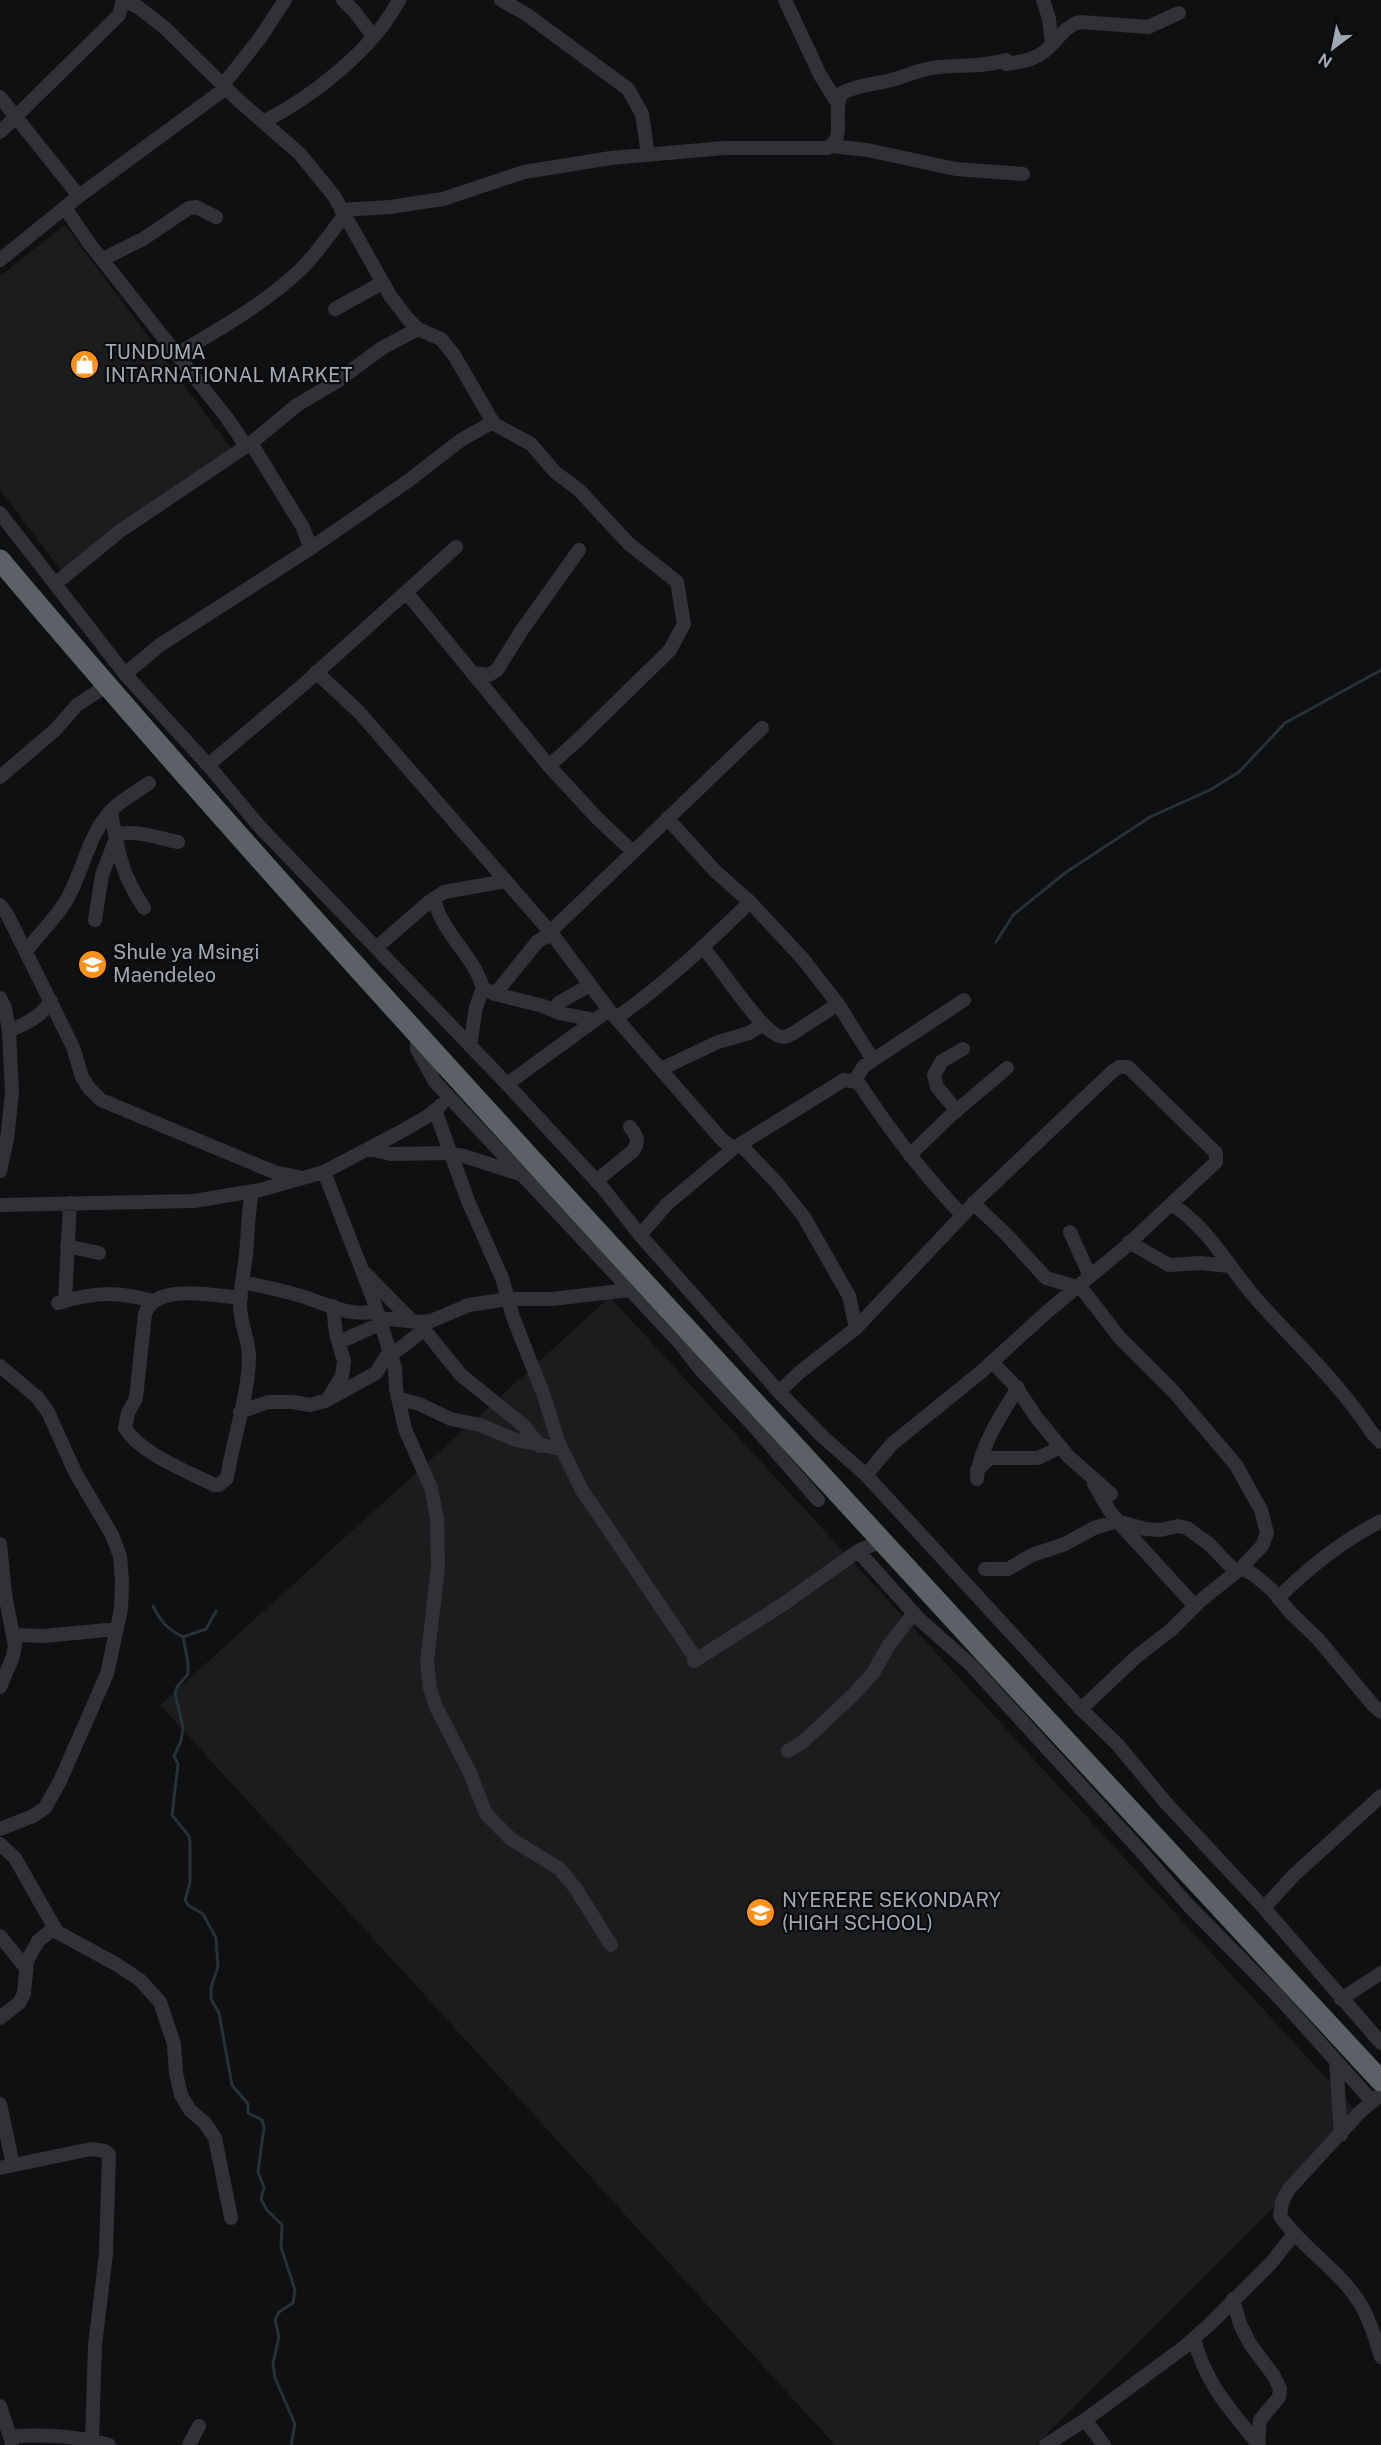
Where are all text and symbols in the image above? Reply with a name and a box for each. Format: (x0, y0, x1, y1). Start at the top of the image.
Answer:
north arrow (1303, 18, 1363, 78)
text: N (1315, 49, 1336, 72)
place label: TUNDUMA INTARNATIONAL MARKET (105, 340, 353, 387)
shop icon: TUNDUMA INTARNATIONAL MARKET (68, 348, 100, 380)
place label: Shule ya Msingi Maendeleo (113, 940, 259, 987)
school or university icon: Shule ya Msingi Maendeleo (76, 948, 108, 980)
place label: NYERERE SEKONDARY (HIGH SCHOOL) (782, 1888, 1001, 1935)
school or university icon: NYERERE SEKONDARY (HIGH SCHOOL) (745, 1896, 777, 1928)

